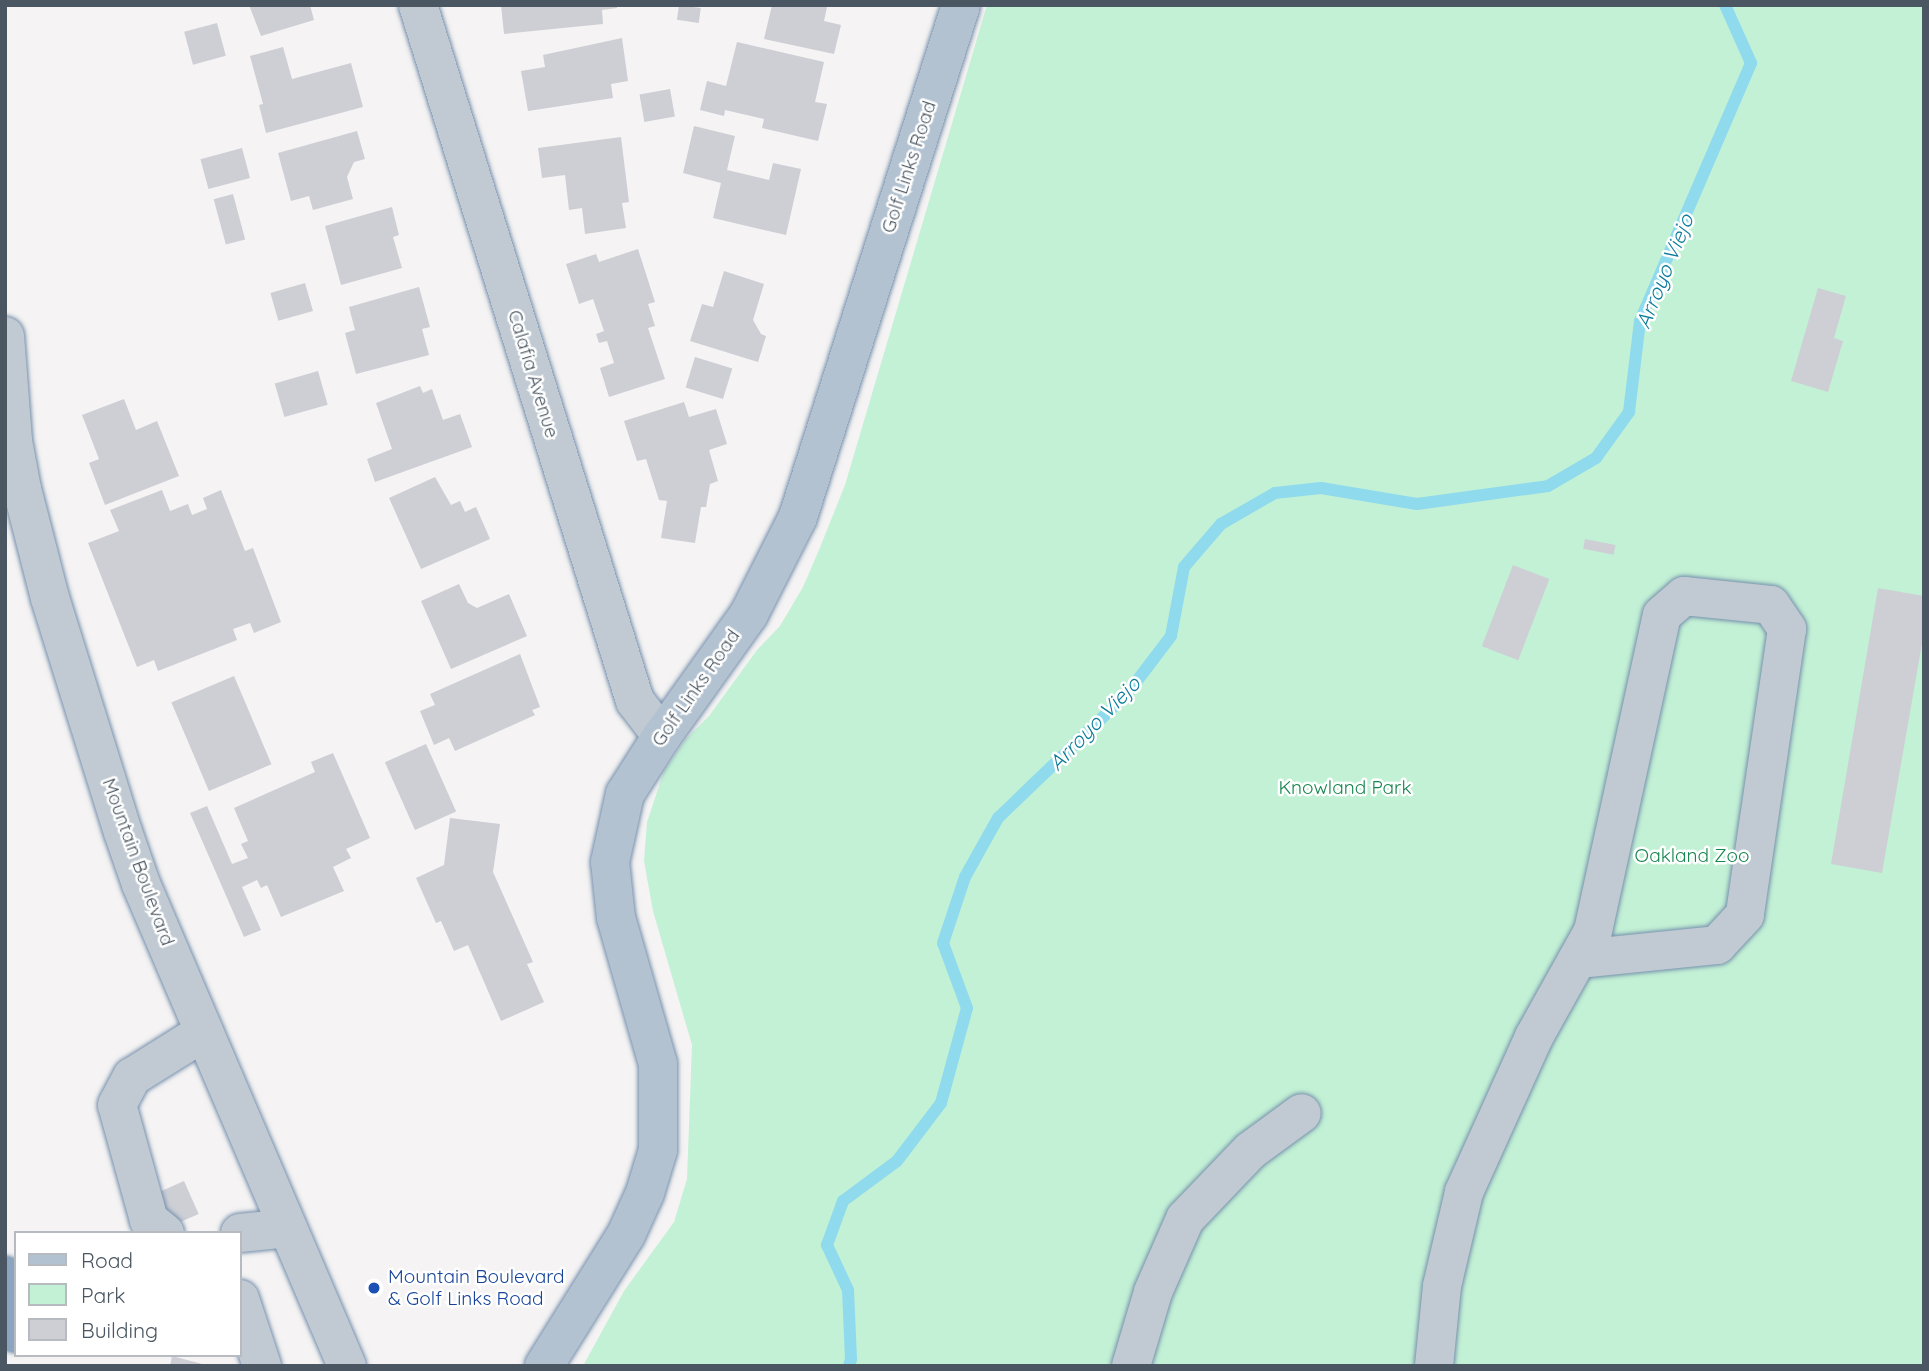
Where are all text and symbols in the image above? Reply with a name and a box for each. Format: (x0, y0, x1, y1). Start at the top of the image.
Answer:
street label: Golf Links Road (877, 98, 941, 236)
water label: Arroyo Viejo (1630, 210, 1698, 332)
street label: Calafia Avenue (503, 307, 563, 441)
street label: Golf Links Road (647, 625, 745, 751)
water label: Arroyo Viejo (1043, 671, 1145, 775)
street label: Mountain Boulevard (97, 775, 179, 949)
park label: Knowland Park (1278, 777, 1412, 799)
park label: Oakland Zoo (1635, 845, 1749, 867)
legend (14, 1231, 242, 1357)
text: Road (81, 1247, 133, 1273)
place label: Mountain Boulevard & Golf Links Road (388, 1266, 565, 1310)
marker: Mountain Boulevard & Golf Links Road (366, 1280, 382, 1296)
text: Park (81, 1282, 125, 1308)
text: Building (81, 1317, 158, 1343)

